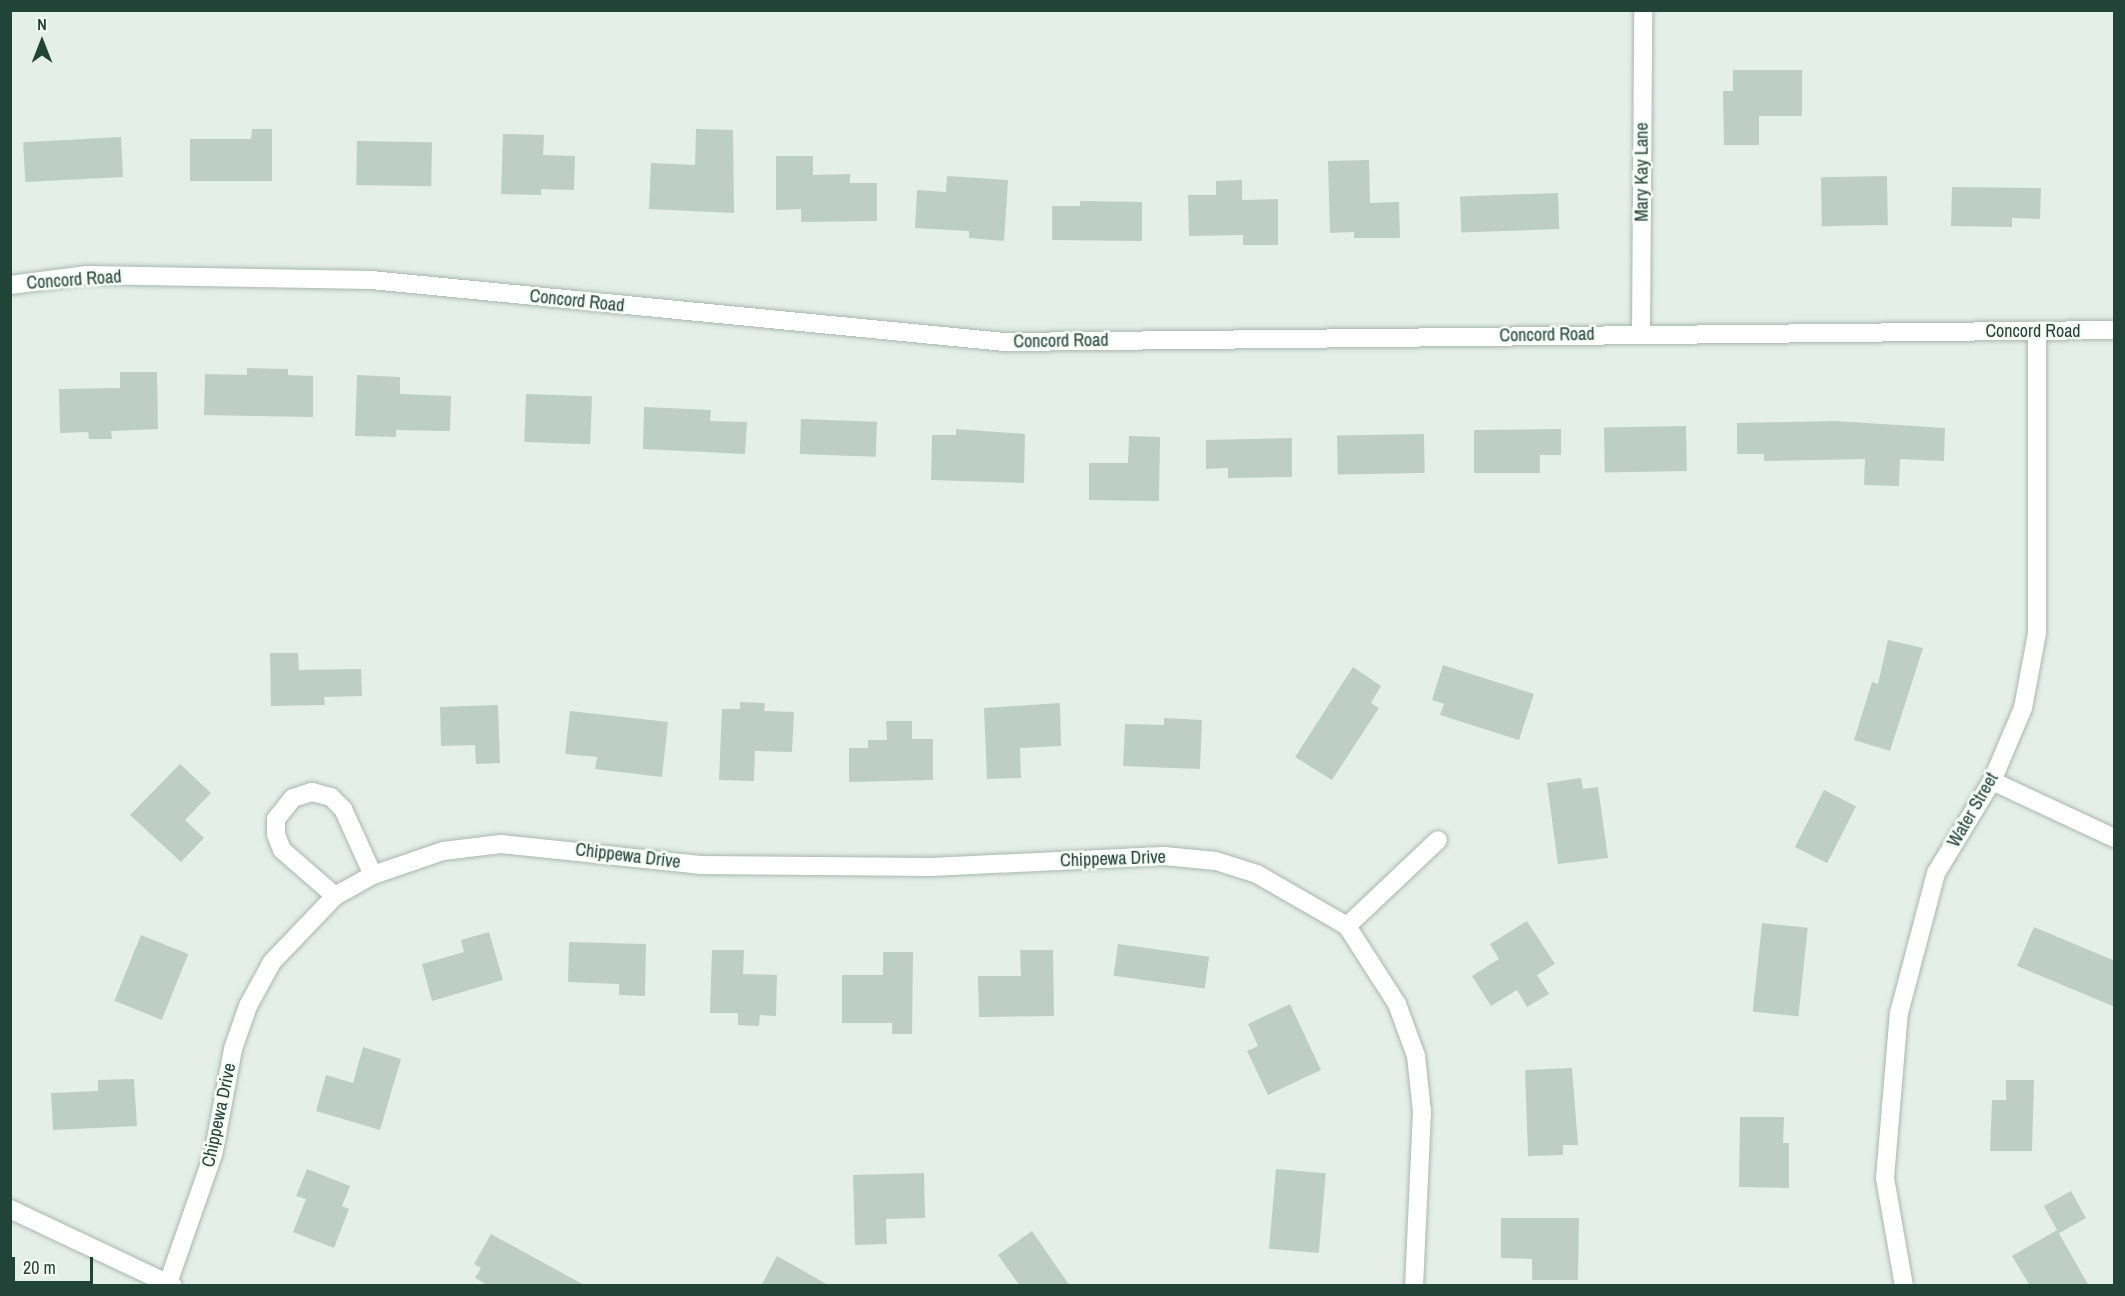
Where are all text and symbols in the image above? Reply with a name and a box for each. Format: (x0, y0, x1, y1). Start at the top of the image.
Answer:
north arrow (12, 12, 72, 72)
text: N (37, 13, 47, 35)
street label: Mary Kay Lane (1631, 122, 1653, 222)
street label: Concord Road (26, 266, 122, 294)
street label: Concord Road (529, 285, 625, 317)
street label: Concord Road (1985, 320, 2081, 342)
street label: Concord Road (1499, 323, 1595, 347)
street label: Concord Road (1013, 329, 1109, 353)
street label: Water Street (1943, 769, 2003, 851)
street label: Chippewa Drive (574, 839, 682, 873)
street label: Chippewa Drive (1060, 846, 1166, 872)
street label: Chippewa Drive (197, 1061, 241, 1169)
scale bar (15, 1245, 96, 1283)
text: 20 m (23, 1255, 56, 1280)

